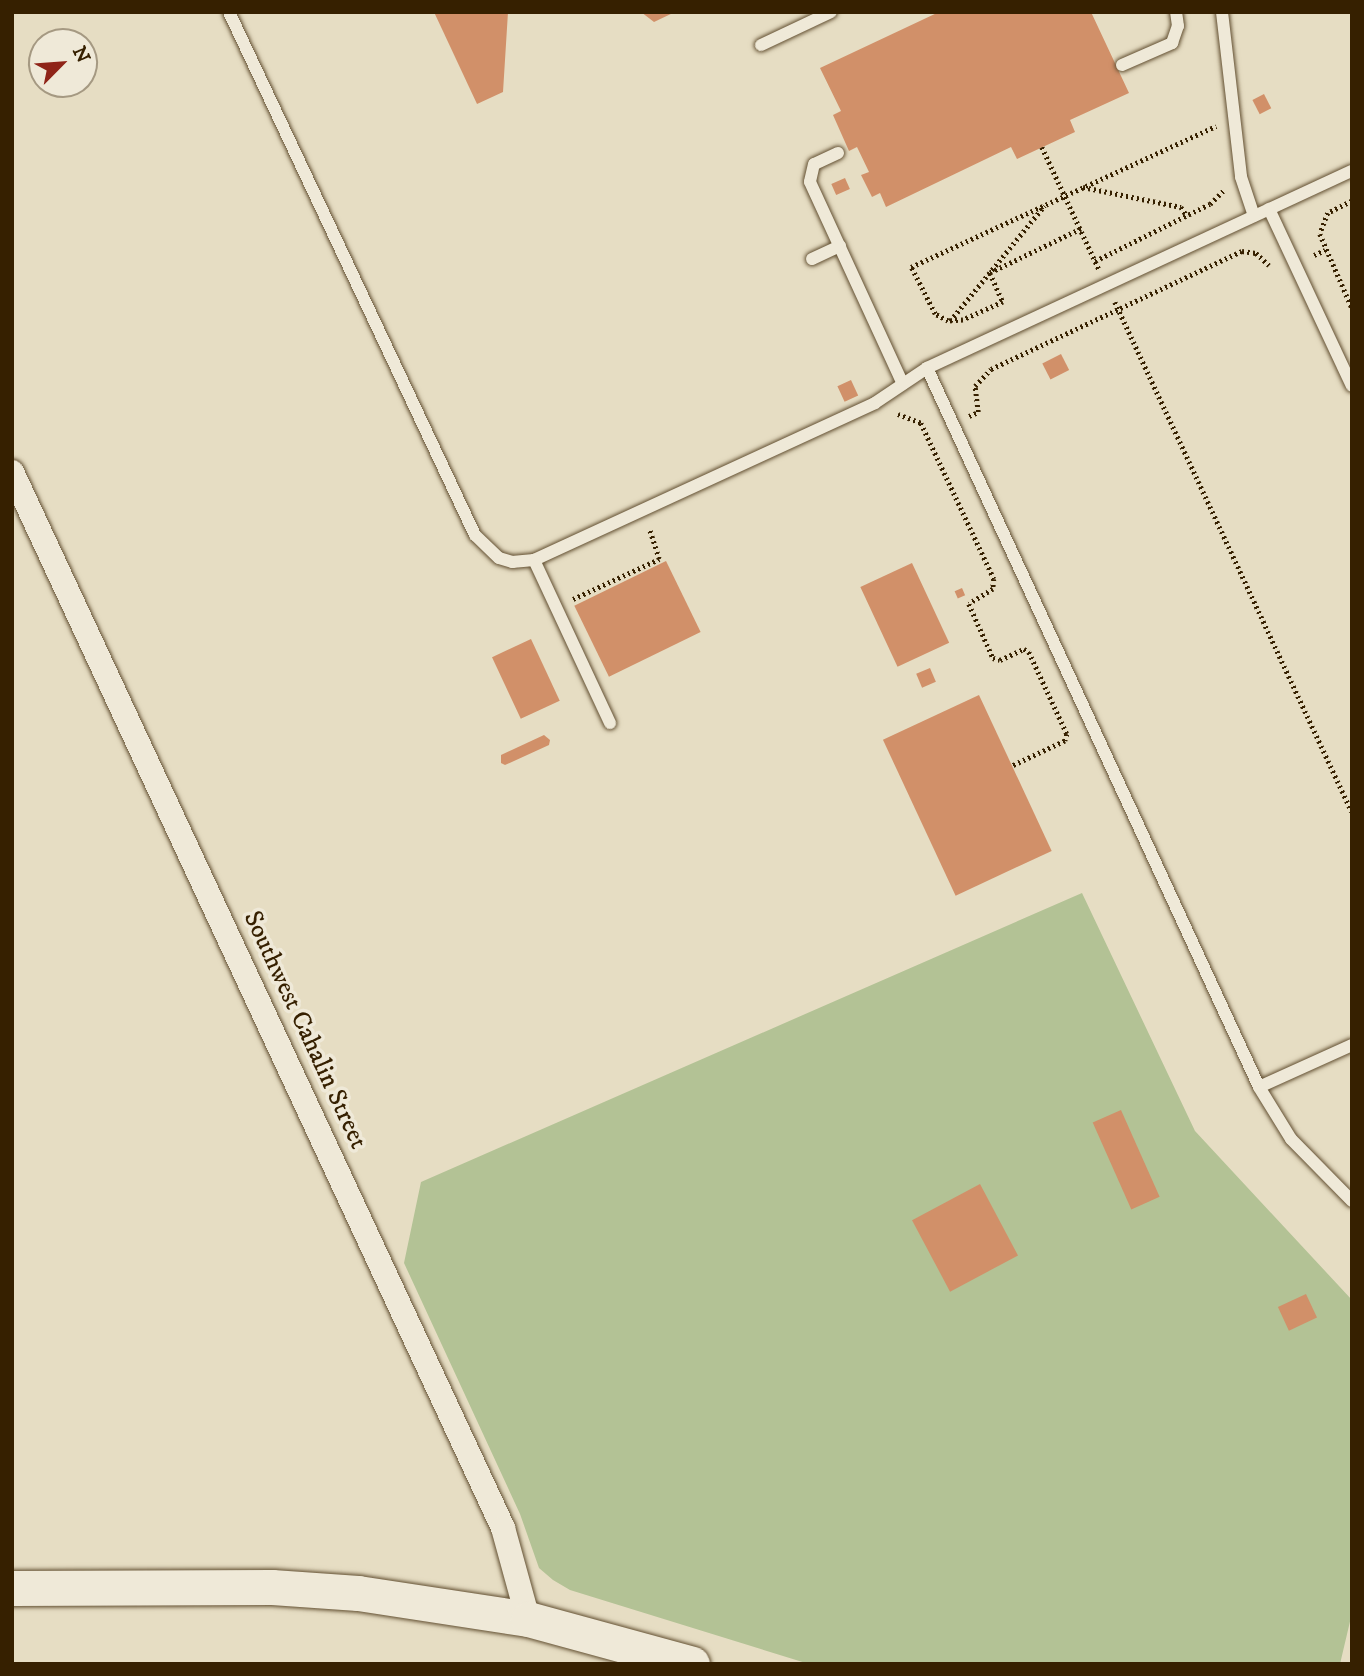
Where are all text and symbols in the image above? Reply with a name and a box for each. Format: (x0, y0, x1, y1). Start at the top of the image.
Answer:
north arrow (28, 28, 98, 98)
text: N (67, 43, 94, 67)
street label: Southwest Cahalin Street (236, 906, 374, 1154)

